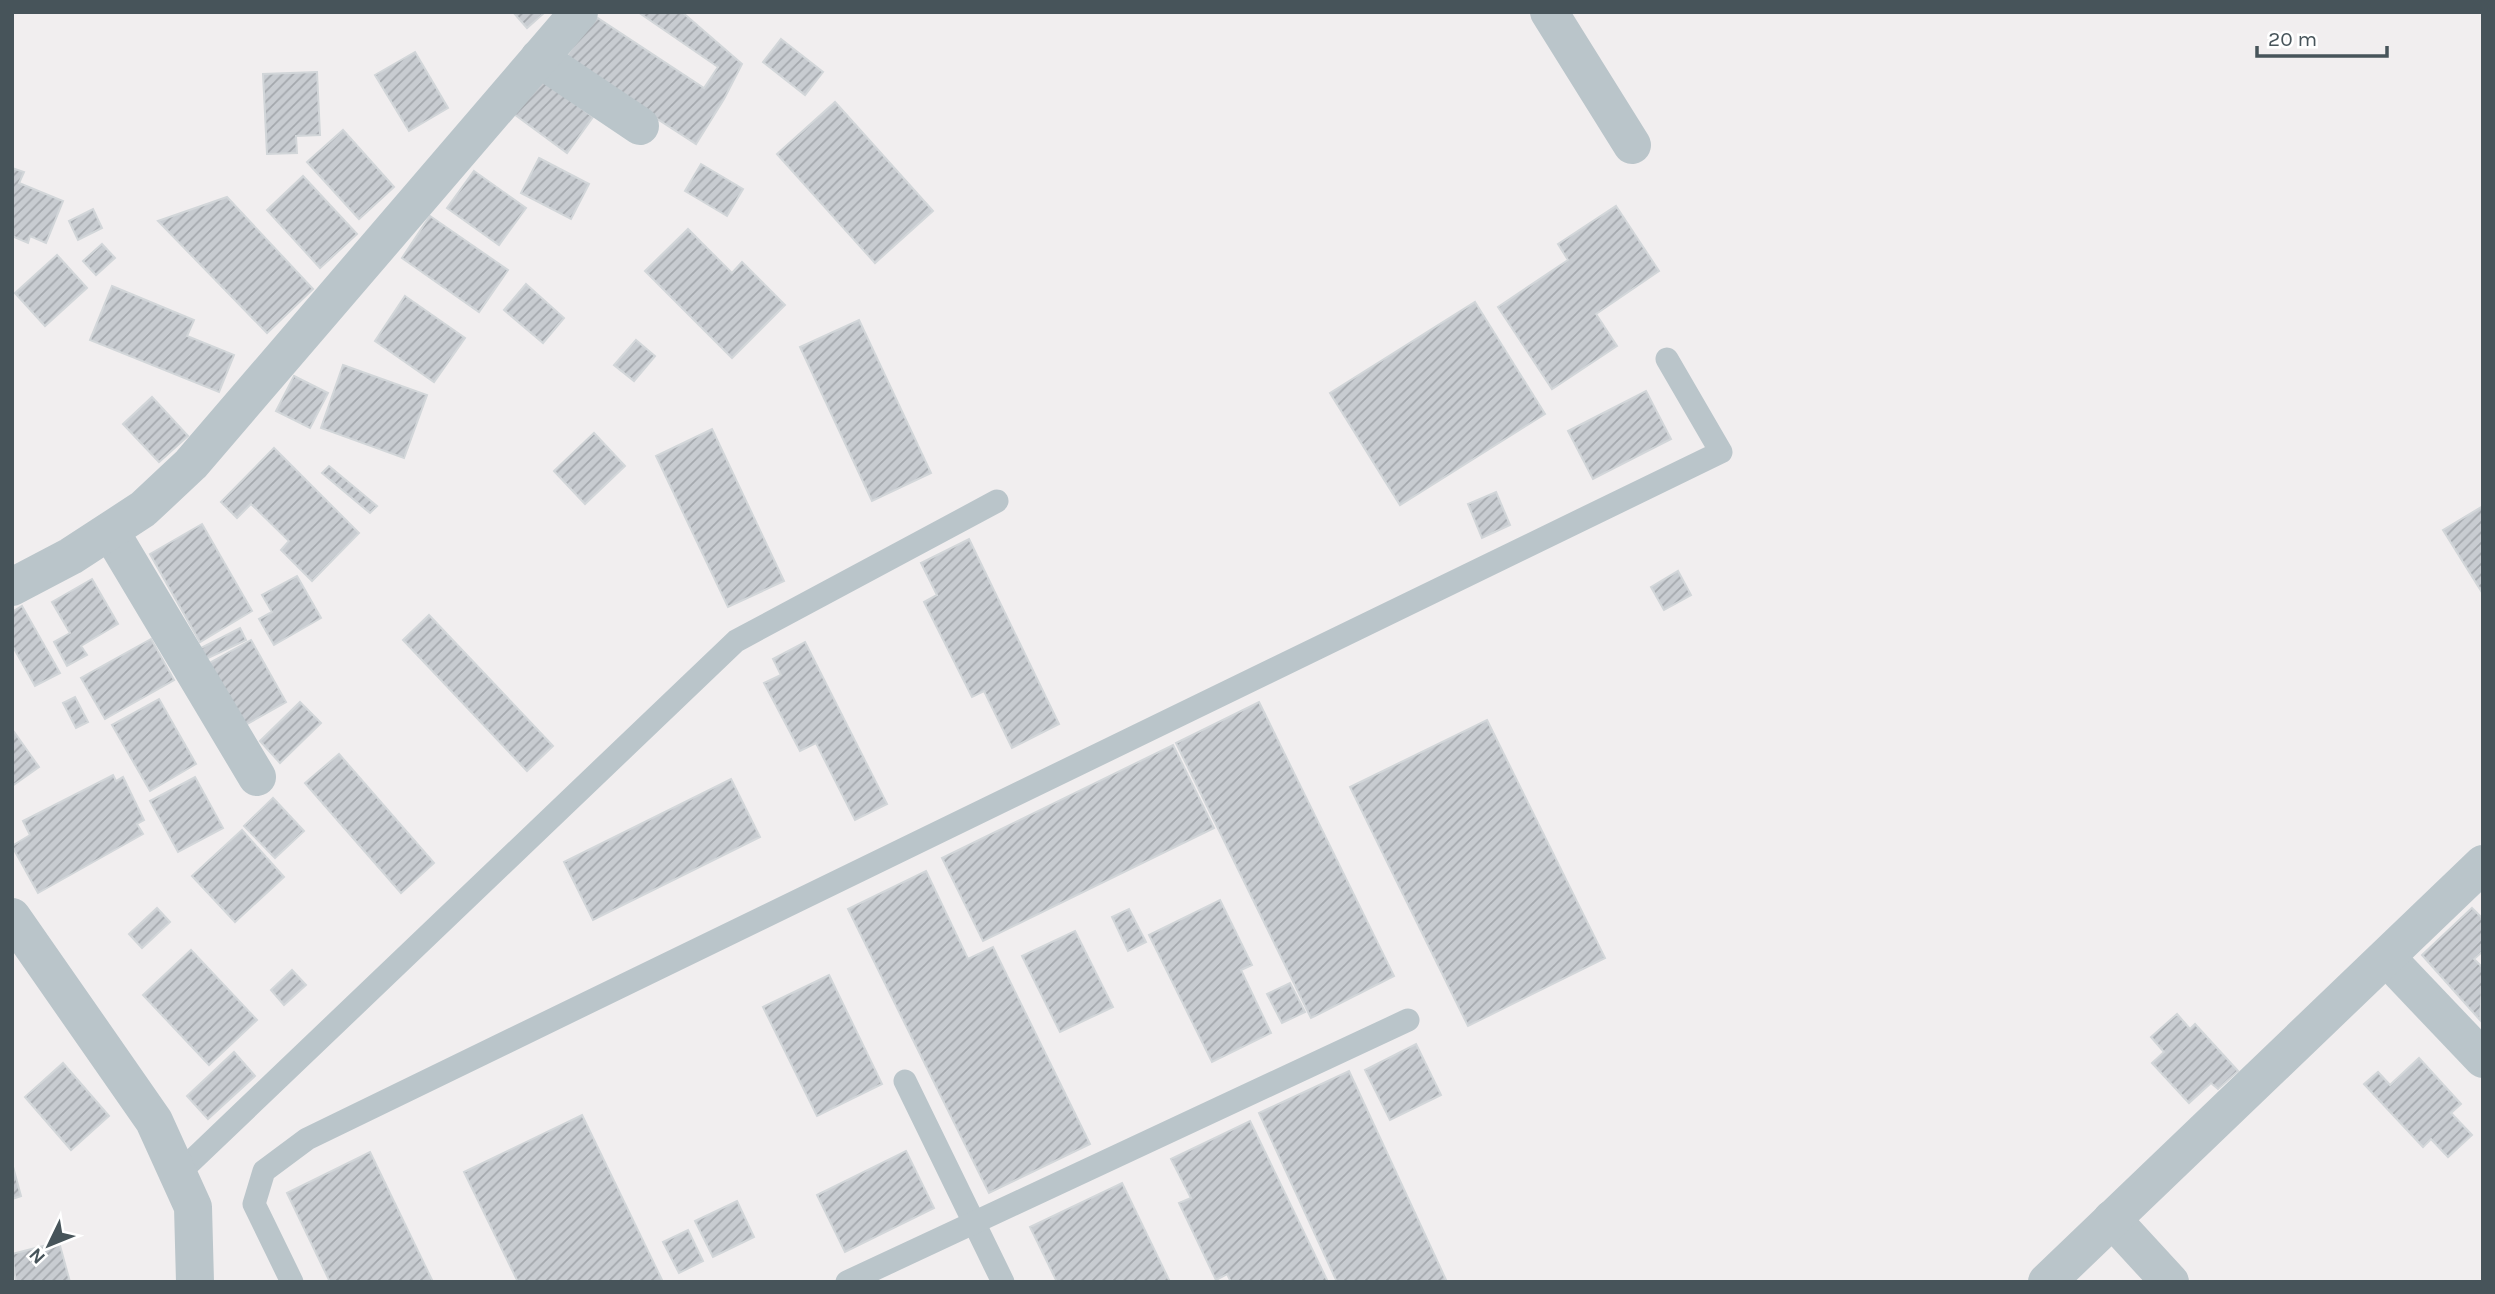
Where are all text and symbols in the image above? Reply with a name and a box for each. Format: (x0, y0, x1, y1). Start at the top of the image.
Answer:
scale bar (2257, 14, 2386, 58)
text: 20 m (2268, 27, 2317, 51)
north arrow (14, 1210, 84, 1280)
text: N (25, 1243, 50, 1268)

